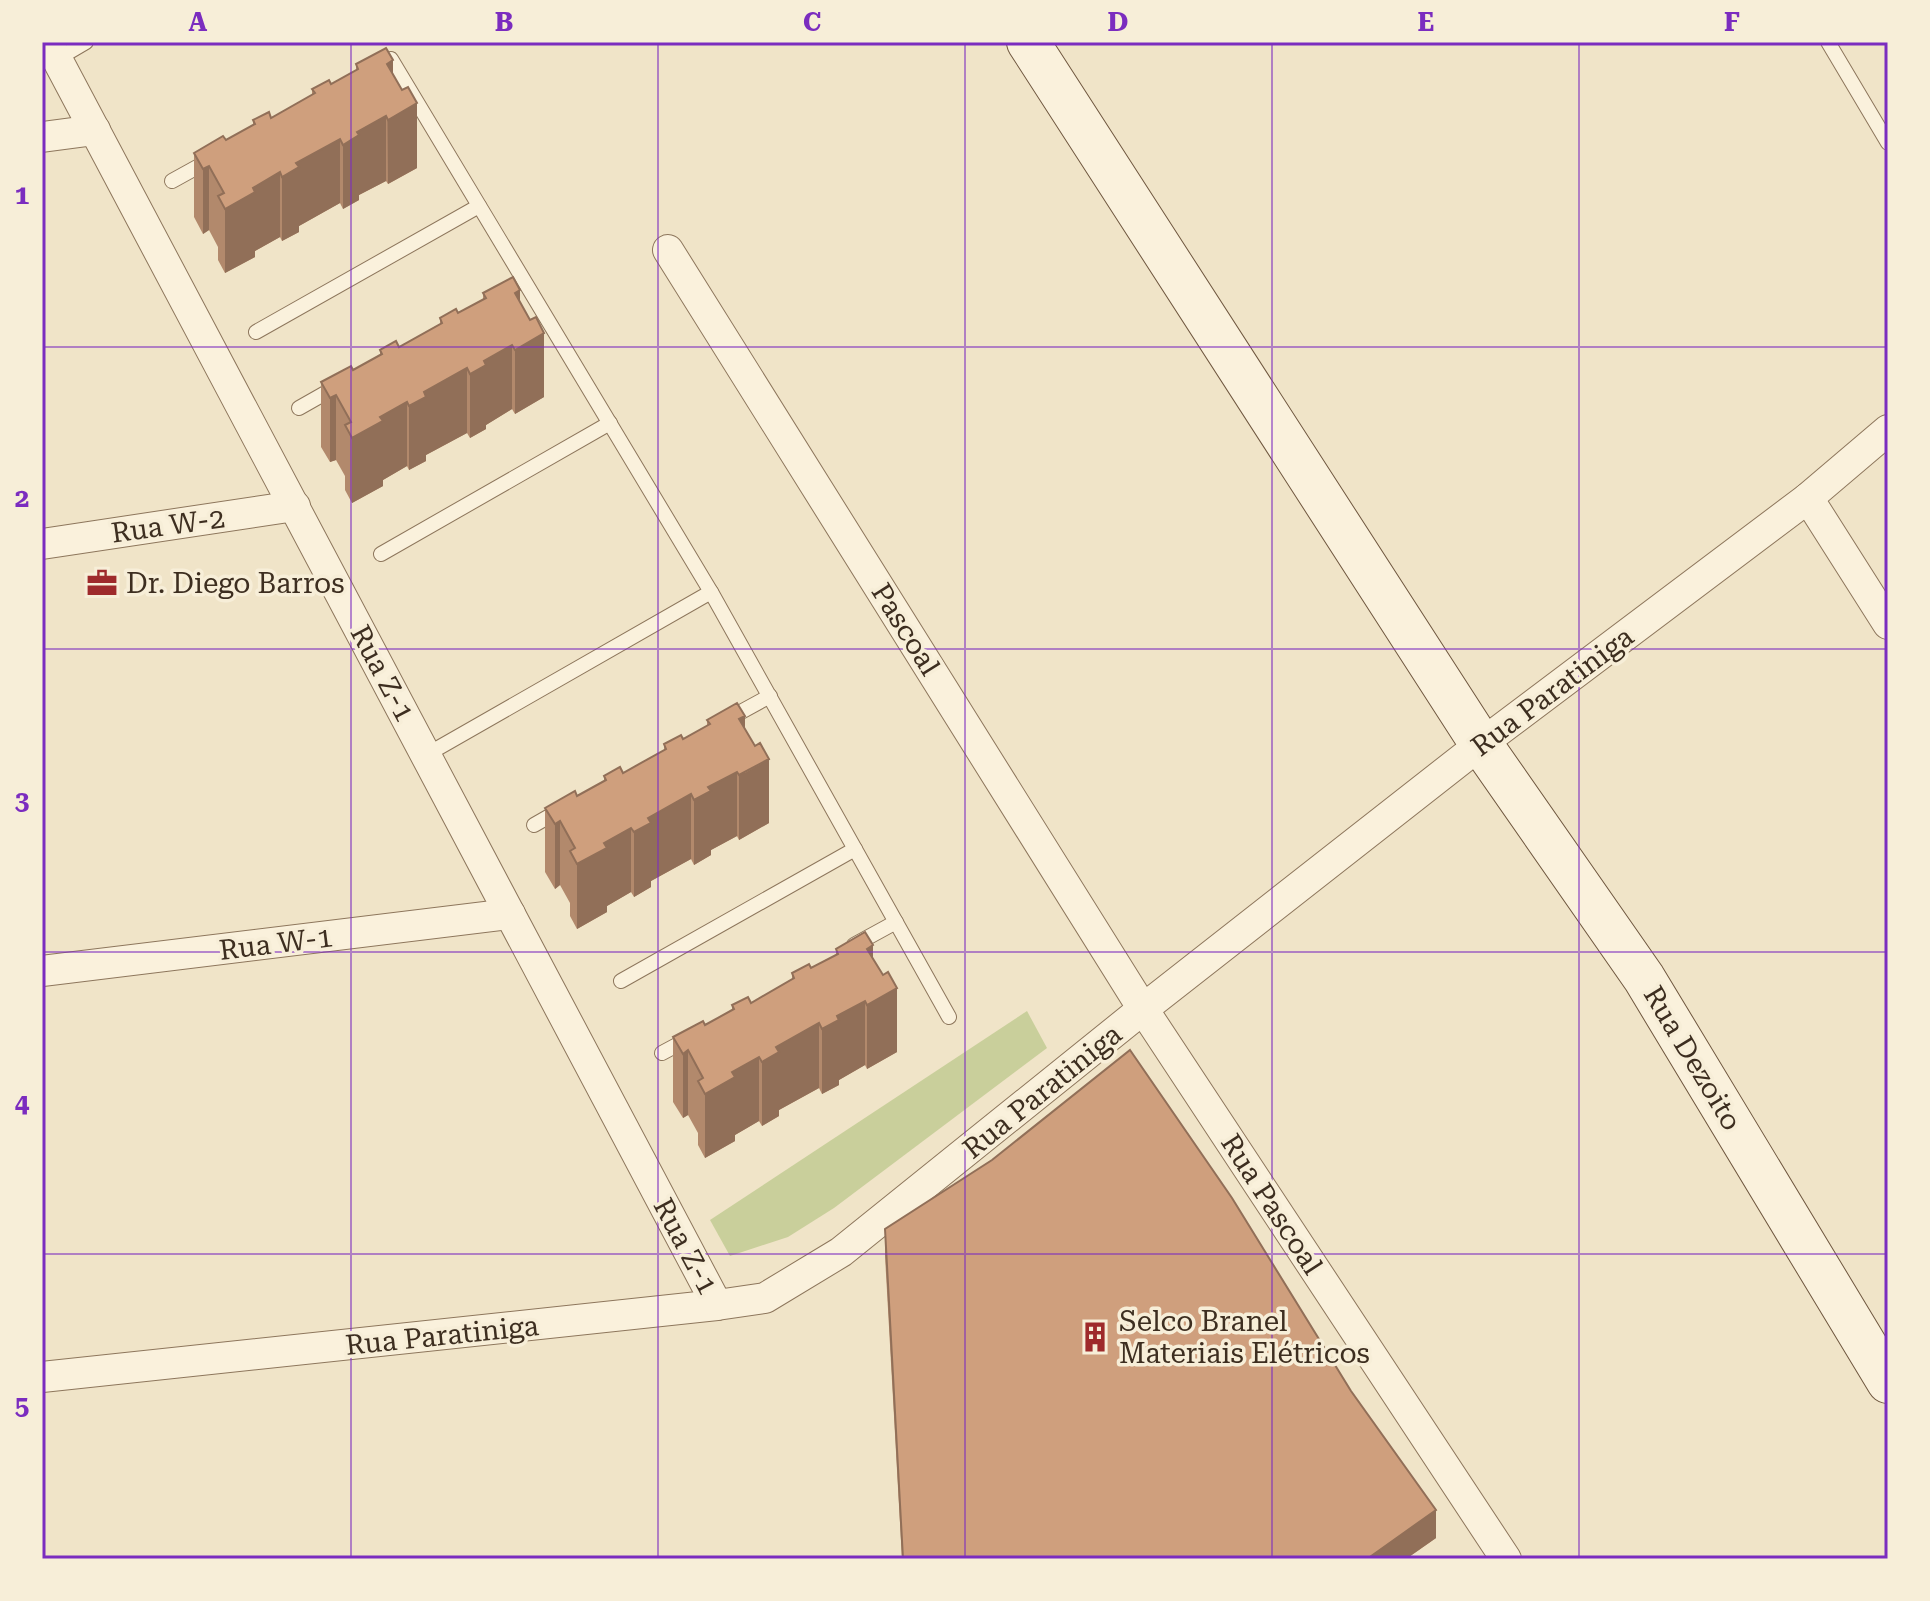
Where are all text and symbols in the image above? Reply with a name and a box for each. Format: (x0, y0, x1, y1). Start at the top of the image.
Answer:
text: A (189, 7, 208, 37)
text: B (495, 7, 513, 37)
text: C (803, 7, 821, 37)
text: D (1108, 7, 1128, 37)
text: E (1418, 7, 1434, 37)
text: F (1724, 7, 1740, 37)
text: 1 (15, 180, 29, 210)
text: 2 (15, 483, 29, 513)
street label: Rua W-2 (109, 501, 227, 550)
office icon: Dr. Diego Barros (85, 566, 119, 600)
place label: Dr. Diego Barros (126, 567, 345, 600)
street label: Pascoal (865, 577, 947, 682)
street label: Rua Z-1 (344, 620, 422, 727)
street label: Rua Paratiniga (1465, 620, 1640, 763)
text: 3 (15, 786, 29, 816)
street label: Rua W-1 (217, 920, 335, 967)
street label: Rua Dezoito (1637, 980, 1749, 1136)
street label: Rua Paratiniga (956, 1017, 1128, 1165)
text: 4 (15, 1088, 30, 1118)
street label: Rua Pascoal (1214, 1128, 1329, 1281)
street label: Rua Z-1 (647, 1193, 725, 1300)
place label: Selco Branel Materiais Elétricos (1119, 1305, 1370, 1370)
street label: Rua Paratiniga (344, 1309, 540, 1362)
building icon: Selco Branel Materiais Elétricos (1078, 1320, 1112, 1354)
text: 5 (15, 1391, 29, 1421)

